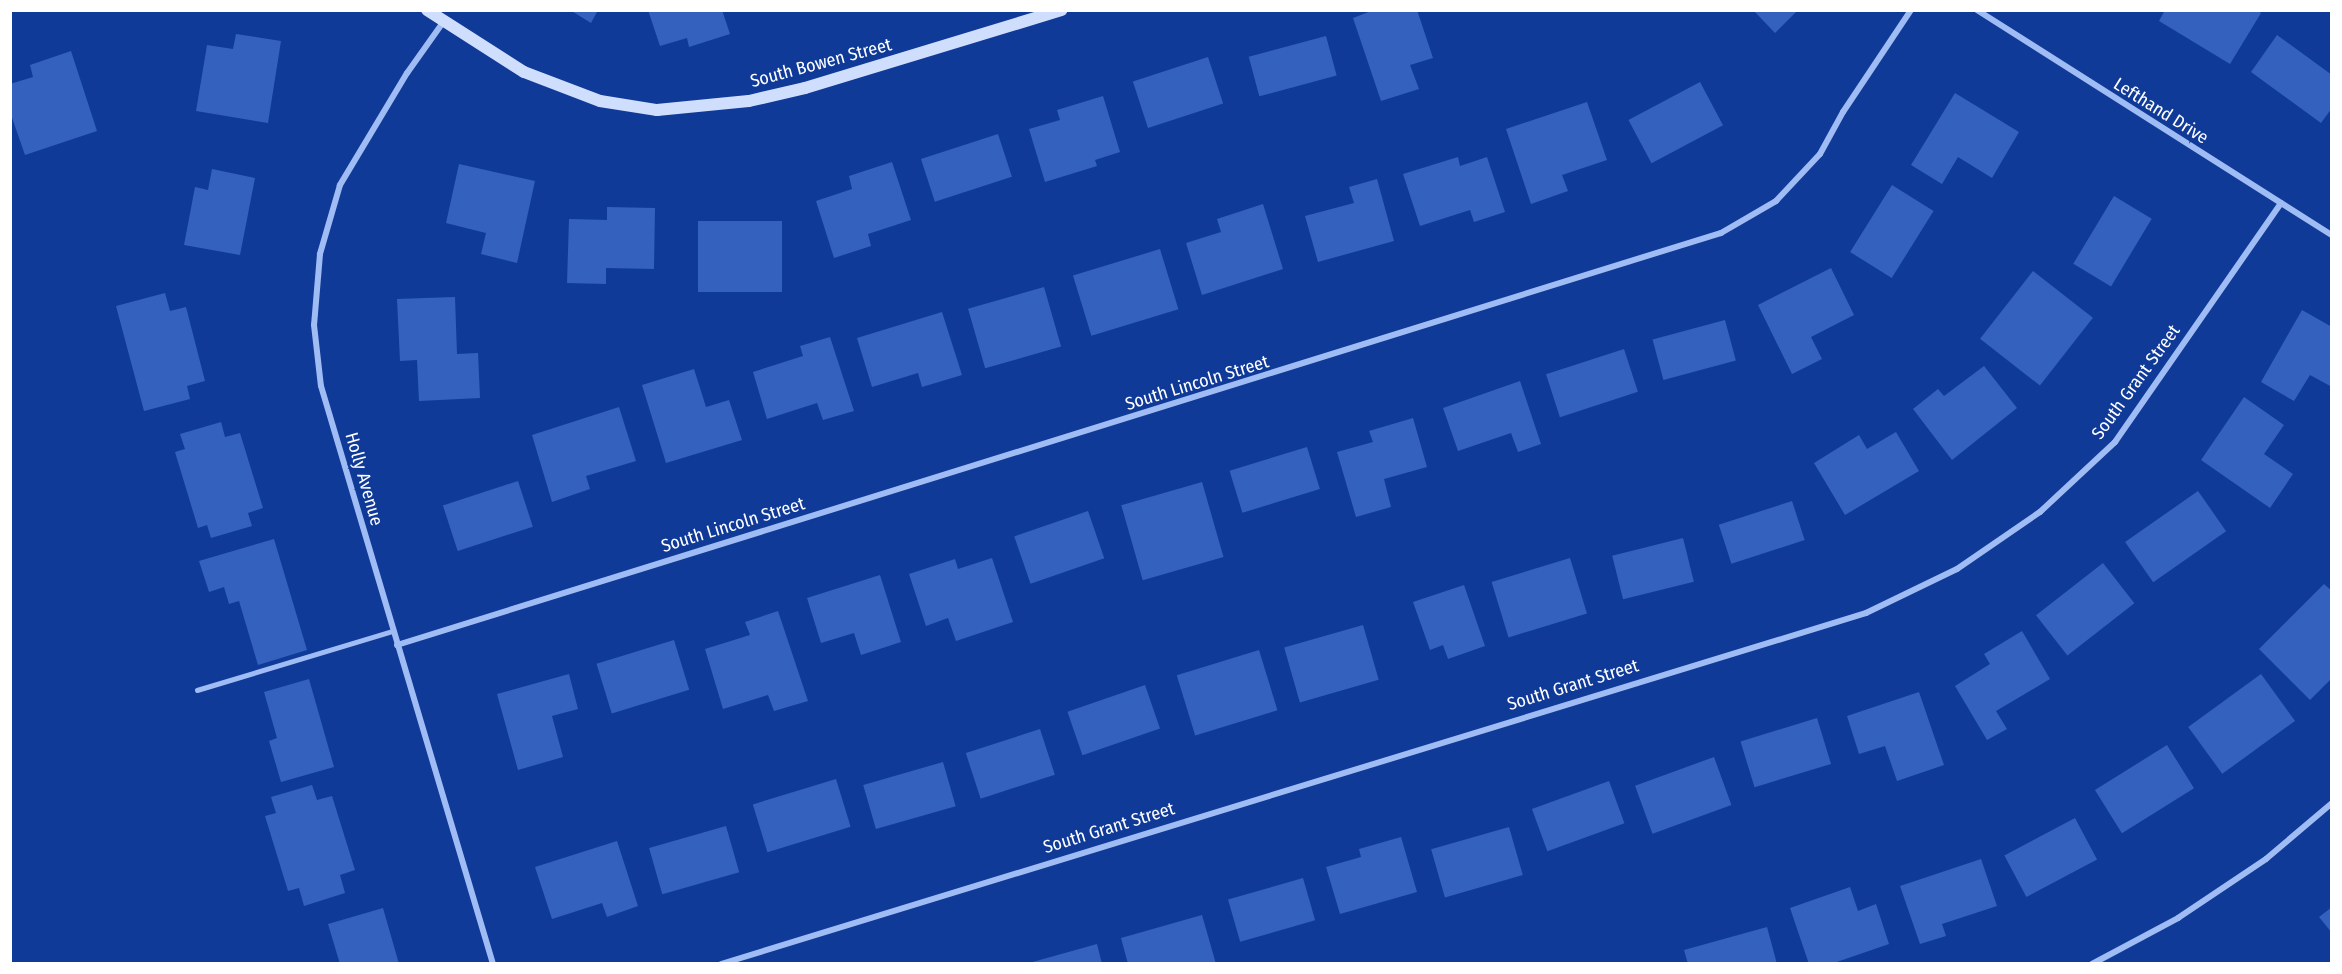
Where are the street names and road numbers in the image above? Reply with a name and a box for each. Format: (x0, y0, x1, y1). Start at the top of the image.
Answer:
street label: South Bowen Street (748, 34, 894, 92)
street label: Lefthand Drive (2110, 73, 2212, 149)
street label: South Grant Street (2087, 321, 2185, 443)
street label: South Lincoln Street (1123, 351, 1271, 415)
street label: Holly Avenue (340, 430, 388, 528)
street label: South Lincoln Street (659, 493, 807, 557)
street label: South Grant Street (1505, 655, 1641, 715)
street label: South Grant Street (1041, 798, 1177, 858)

